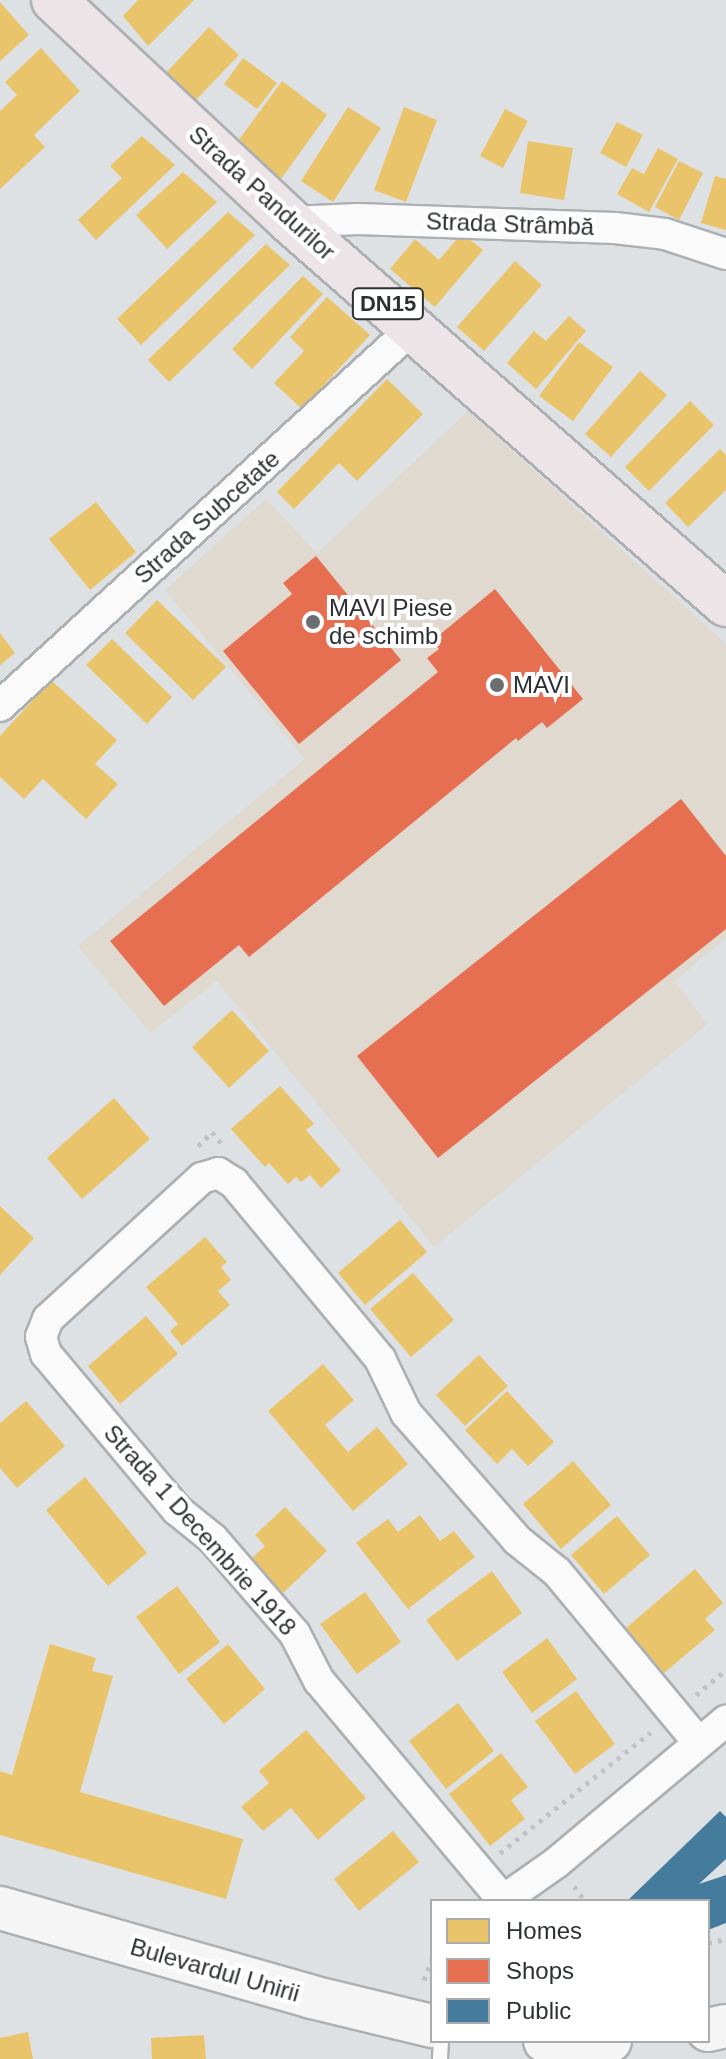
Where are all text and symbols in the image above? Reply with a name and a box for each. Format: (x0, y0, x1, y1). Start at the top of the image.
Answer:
street label: Strada Pandurilor (183, 120, 341, 266)
street label: Strada Strâmbă (426, 207, 594, 241)
road number: DN15 (350, 286, 426, 322)
street label: Strada Subcetate (128, 444, 286, 590)
place label: MAVI Piese de schimb (329, 594, 453, 650)
marker: MAVI Piese de schimb (304, 613, 322, 631)
place label: MAVI (513, 671, 570, 699)
marker: MAVI (488, 676, 506, 694)
street label: Strada 1 Decembrie 1918 (98, 1419, 302, 1641)
legend (430, 1899, 710, 2043)
text: Homes (506, 1917, 582, 1944)
street label: Bulevardul Unirii (127, 1932, 303, 2008)
text: Shops (506, 1957, 574, 1984)
text: Public (506, 1997, 571, 2024)

